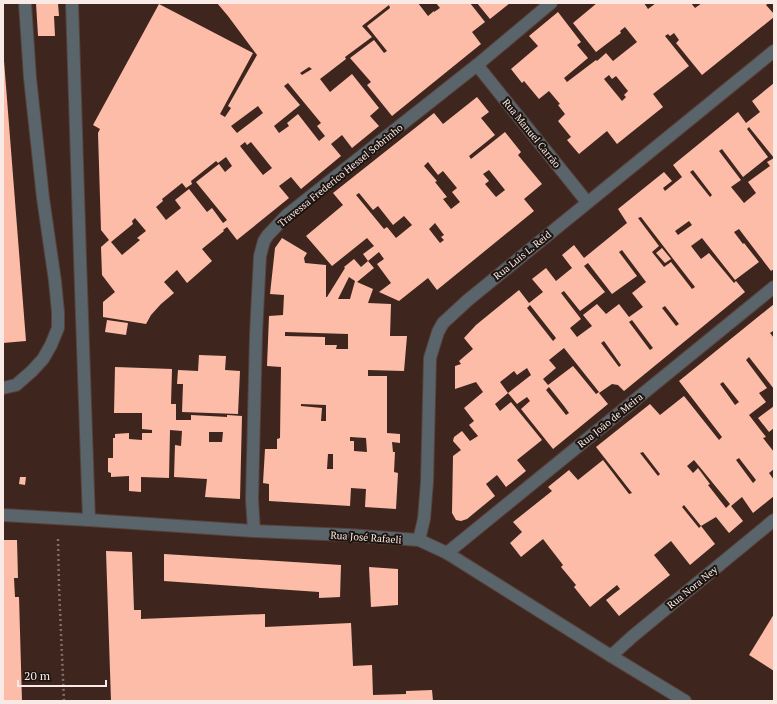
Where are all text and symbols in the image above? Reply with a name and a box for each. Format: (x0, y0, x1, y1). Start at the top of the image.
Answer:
street label: Rua Manuel Carrão (500, 96, 564, 171)
street label: Travessa Frederico Hessel Sobrinho (275, 121, 406, 230)
street label: Rua Luis L. Reid (491, 228, 554, 283)
street label: Rua João de Meira (575, 390, 646, 451)
street label: Rua José Rafaeli (330, 529, 402, 546)
street label: Rua Nora Ney (665, 563, 721, 612)
scale bar (18, 662, 106, 688)
text: 20 m (24, 668, 51, 683)

